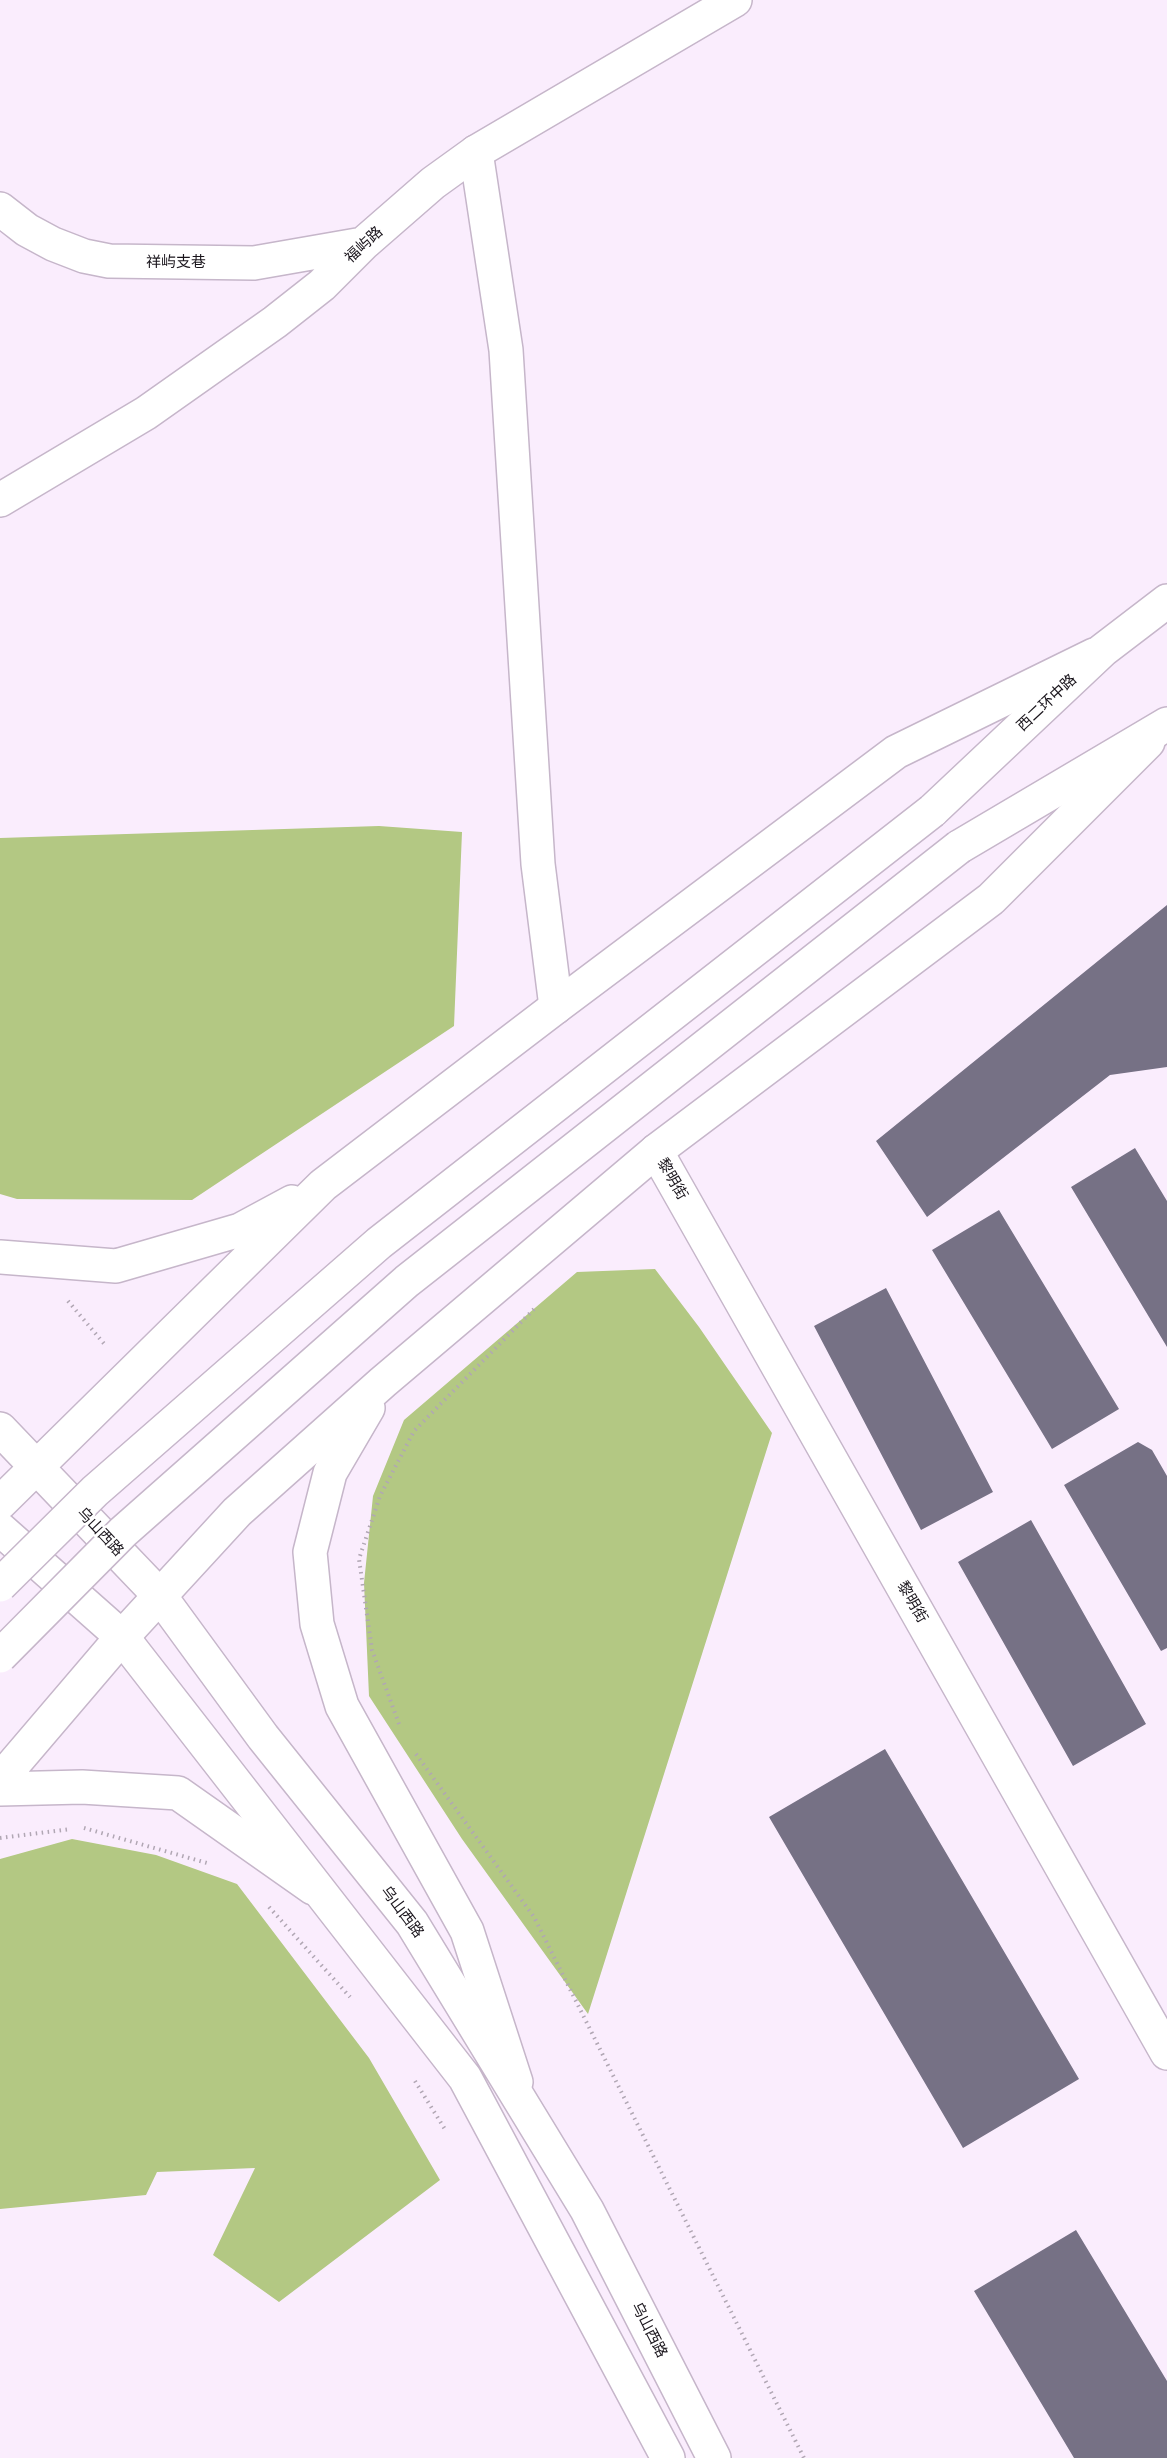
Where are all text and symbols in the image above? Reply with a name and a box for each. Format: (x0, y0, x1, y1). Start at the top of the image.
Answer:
street label: 福屿路 (341, 223, 387, 267)
street label: 祥屿支巷 (146, 254, 206, 272)
street label: 西二环中路 (1013, 671, 1081, 735)
street label: 黎明街 (653, 1155, 691, 1203)
street label: 乌山西路 (73, 1504, 127, 1560)
street label: 黎明街 (893, 1578, 931, 1626)
street label: 乌山西路 (377, 1883, 427, 1941)
street label: 乌山西路 (627, 2299, 671, 2361)

